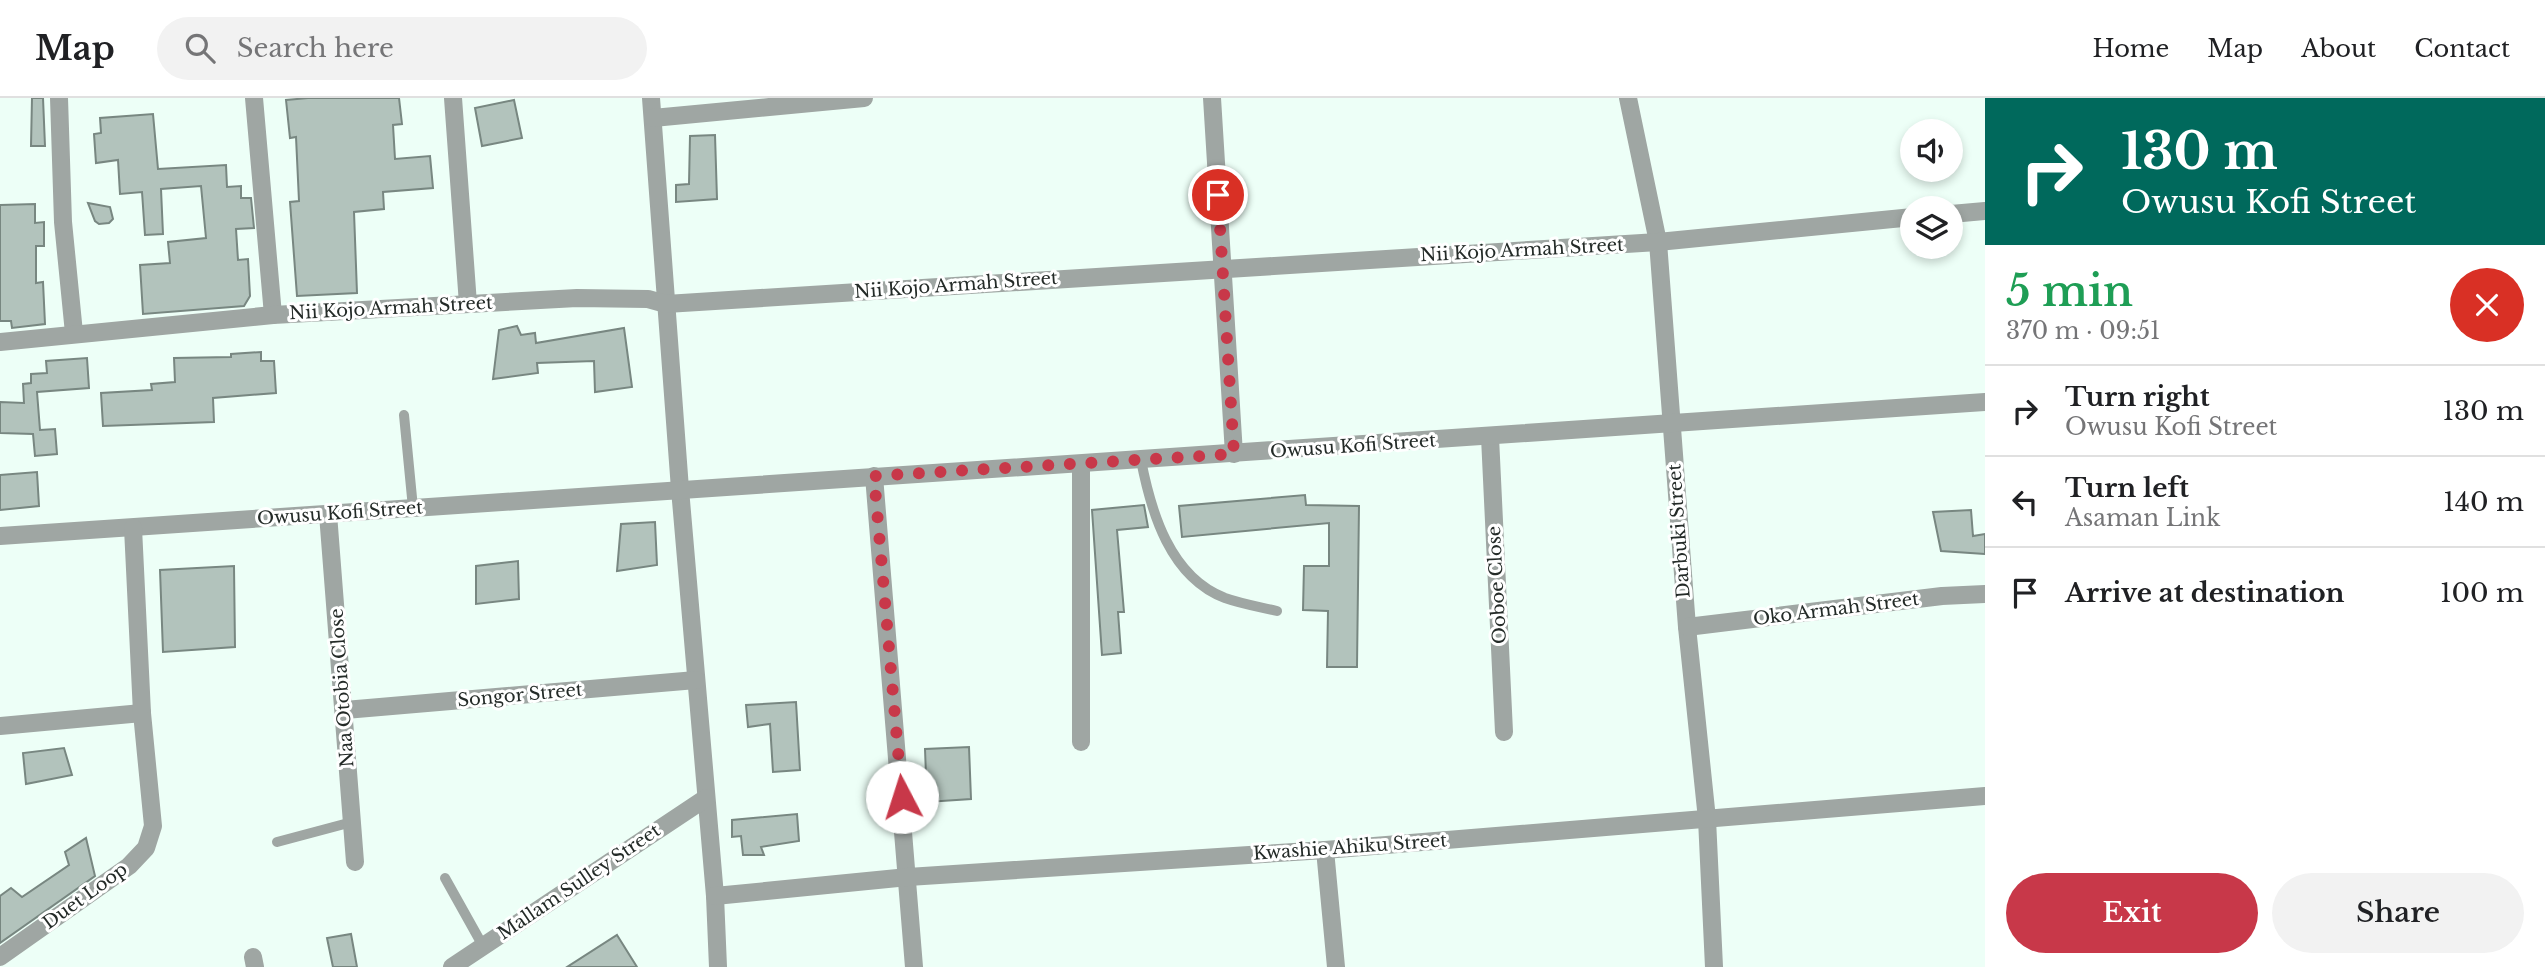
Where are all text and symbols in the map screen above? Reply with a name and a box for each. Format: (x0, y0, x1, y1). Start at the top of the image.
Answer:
search box (157, 17, 647, 80)
text: Map (35, 28, 115, 69)
icon: search (181, 29, 219, 67)
text: Search here (237, 32, 394, 64)
text: Home (2093, 34, 2169, 63)
text: Map (2207, 34, 2263, 63)
text: About (2301, 34, 2376, 63)
text: Contact (2414, 34, 2510, 63)
map controls (1900, 119, 1963, 259)
button: sound (1900, 119, 1963, 182)
text: 130 m (2121, 121, 2278, 182)
icon: right (2006, 126, 2097, 217)
pin (1188, 165, 1248, 225)
icon: arrive (1199, 176, 1237, 214)
text: Owusu Kofi Street (2121, 182, 2416, 222)
button: layers (1900, 196, 1963, 259)
street label: Nii Kojo Armah Street (1420, 234, 1625, 266)
text: 5 min (2006, 265, 2133, 317)
street label: Nii Kojo Armah Street (854, 267, 1059, 303)
button: close (2450, 268, 2524, 342)
street label: Nii Kojo Armah Street (289, 292, 494, 324)
text: 370 m · 09:51 (2006, 317, 2160, 345)
text: Turn right (2065, 381, 2210, 413)
icon: right (2006, 392, 2044, 430)
text: 130 m (2442, 395, 2524, 427)
text: Owusu Kofi Street (2065, 413, 2277, 441)
street label: Owusu Kofi Street (1269, 429, 1437, 463)
street label: Darbuki Street (1663, 463, 1695, 599)
text: Turn left (2065, 472, 2189, 504)
icon: left (2006, 483, 2044, 521)
text: 140 m (2443, 486, 2524, 518)
street label: Owusu Kofi Street (256, 496, 424, 530)
text: Asaman Link (2065, 504, 2220, 532)
street label: Ooboe Close (1483, 525, 1511, 645)
icon: arrive (2006, 574, 2044, 612)
text: Arrive at destination (2065, 577, 2345, 609)
text: 100 m (2440, 577, 2524, 609)
street label: Oko Armah Street (1752, 588, 1920, 630)
street label: Naa Otobia Close (325, 608, 359, 768)
street label: Songor Street (456, 679, 584, 711)
position arrow (865, 760, 939, 834)
street label: Mallam Sulley Street (493, 819, 665, 945)
street label: Kwashie Ahiku Street (1252, 829, 1448, 865)
street label: Duet Loop (38, 858, 132, 934)
button: Exit (2006, 873, 2258, 953)
button: Share (2272, 873, 2524, 953)

